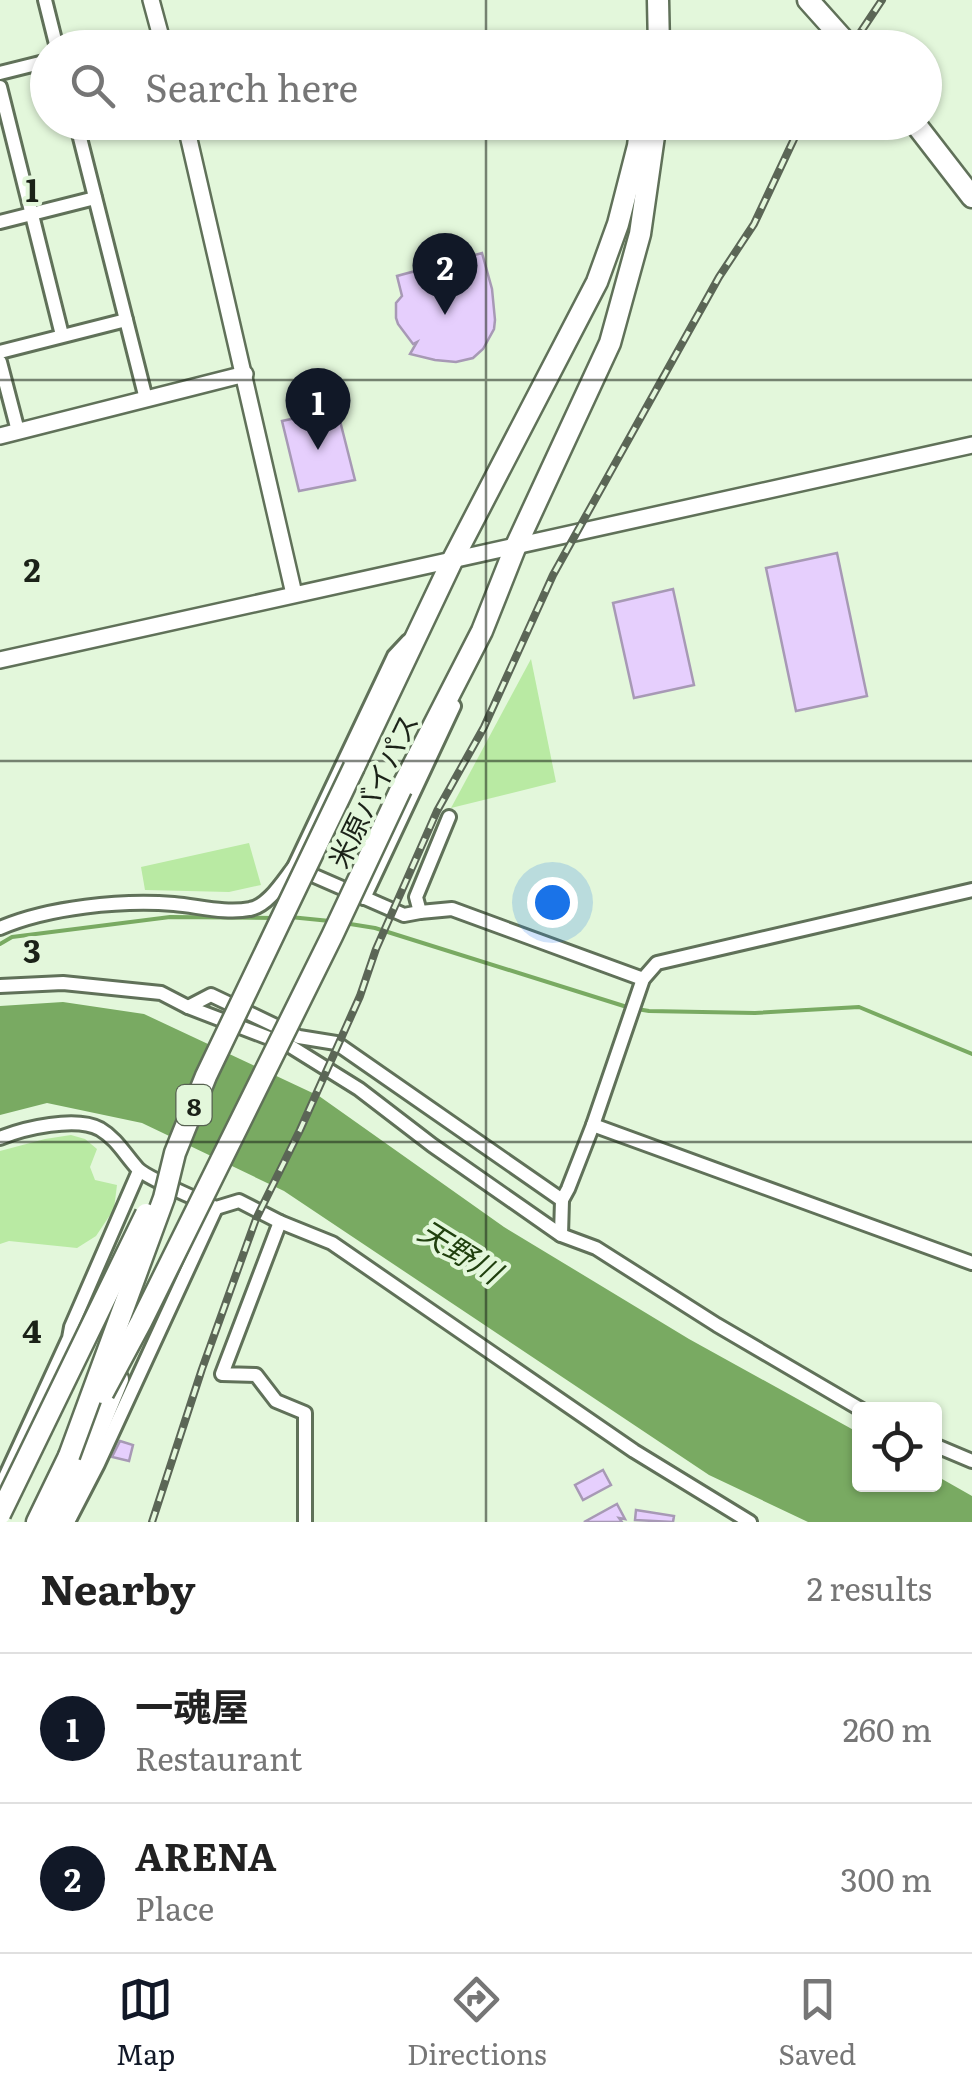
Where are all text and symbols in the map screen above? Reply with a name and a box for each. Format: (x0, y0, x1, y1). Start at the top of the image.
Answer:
search box (30, 30, 942, 140)
text: Search here (145, 57, 358, 114)
icon: search (65, 58, 120, 113)
text: 1 (25, 164, 39, 212)
pin: 2 (412, 232, 478, 315)
pin: 1 (286, 368, 350, 450)
text: 2 (23, 544, 41, 592)
street label: 米原バイパス (316, 706, 428, 874)
your location (527, 877, 578, 928)
text: 3 (23, 925, 41, 973)
road number: 8 (176, 1085, 212, 1125)
water label: 天野川 (411, 1207, 513, 1294)
text: 4 (22, 1305, 42, 1353)
map controls (852, 1402, 942, 1492)
button: locate (852, 1402, 942, 1492)
text: Nearby (40, 1556, 196, 1618)
text: 2 results (807, 1563, 932, 1611)
text: 一魂屋 (135, 1676, 249, 1733)
text: 1 (66, 1704, 79, 1752)
text: 260 m (843, 1704, 932, 1752)
text: Restaurant (135, 1733, 302, 1781)
text: ARENA (135, 1826, 276, 1883)
text: 2 (64, 1854, 81, 1902)
text: 300 m (840, 1854, 932, 1902)
text: Place (135, 1883, 214, 1931)
tab: Map (116, 1972, 175, 2074)
tab: Directions (407, 1972, 547, 2074)
tab: Saved (778, 1972, 856, 2074)

